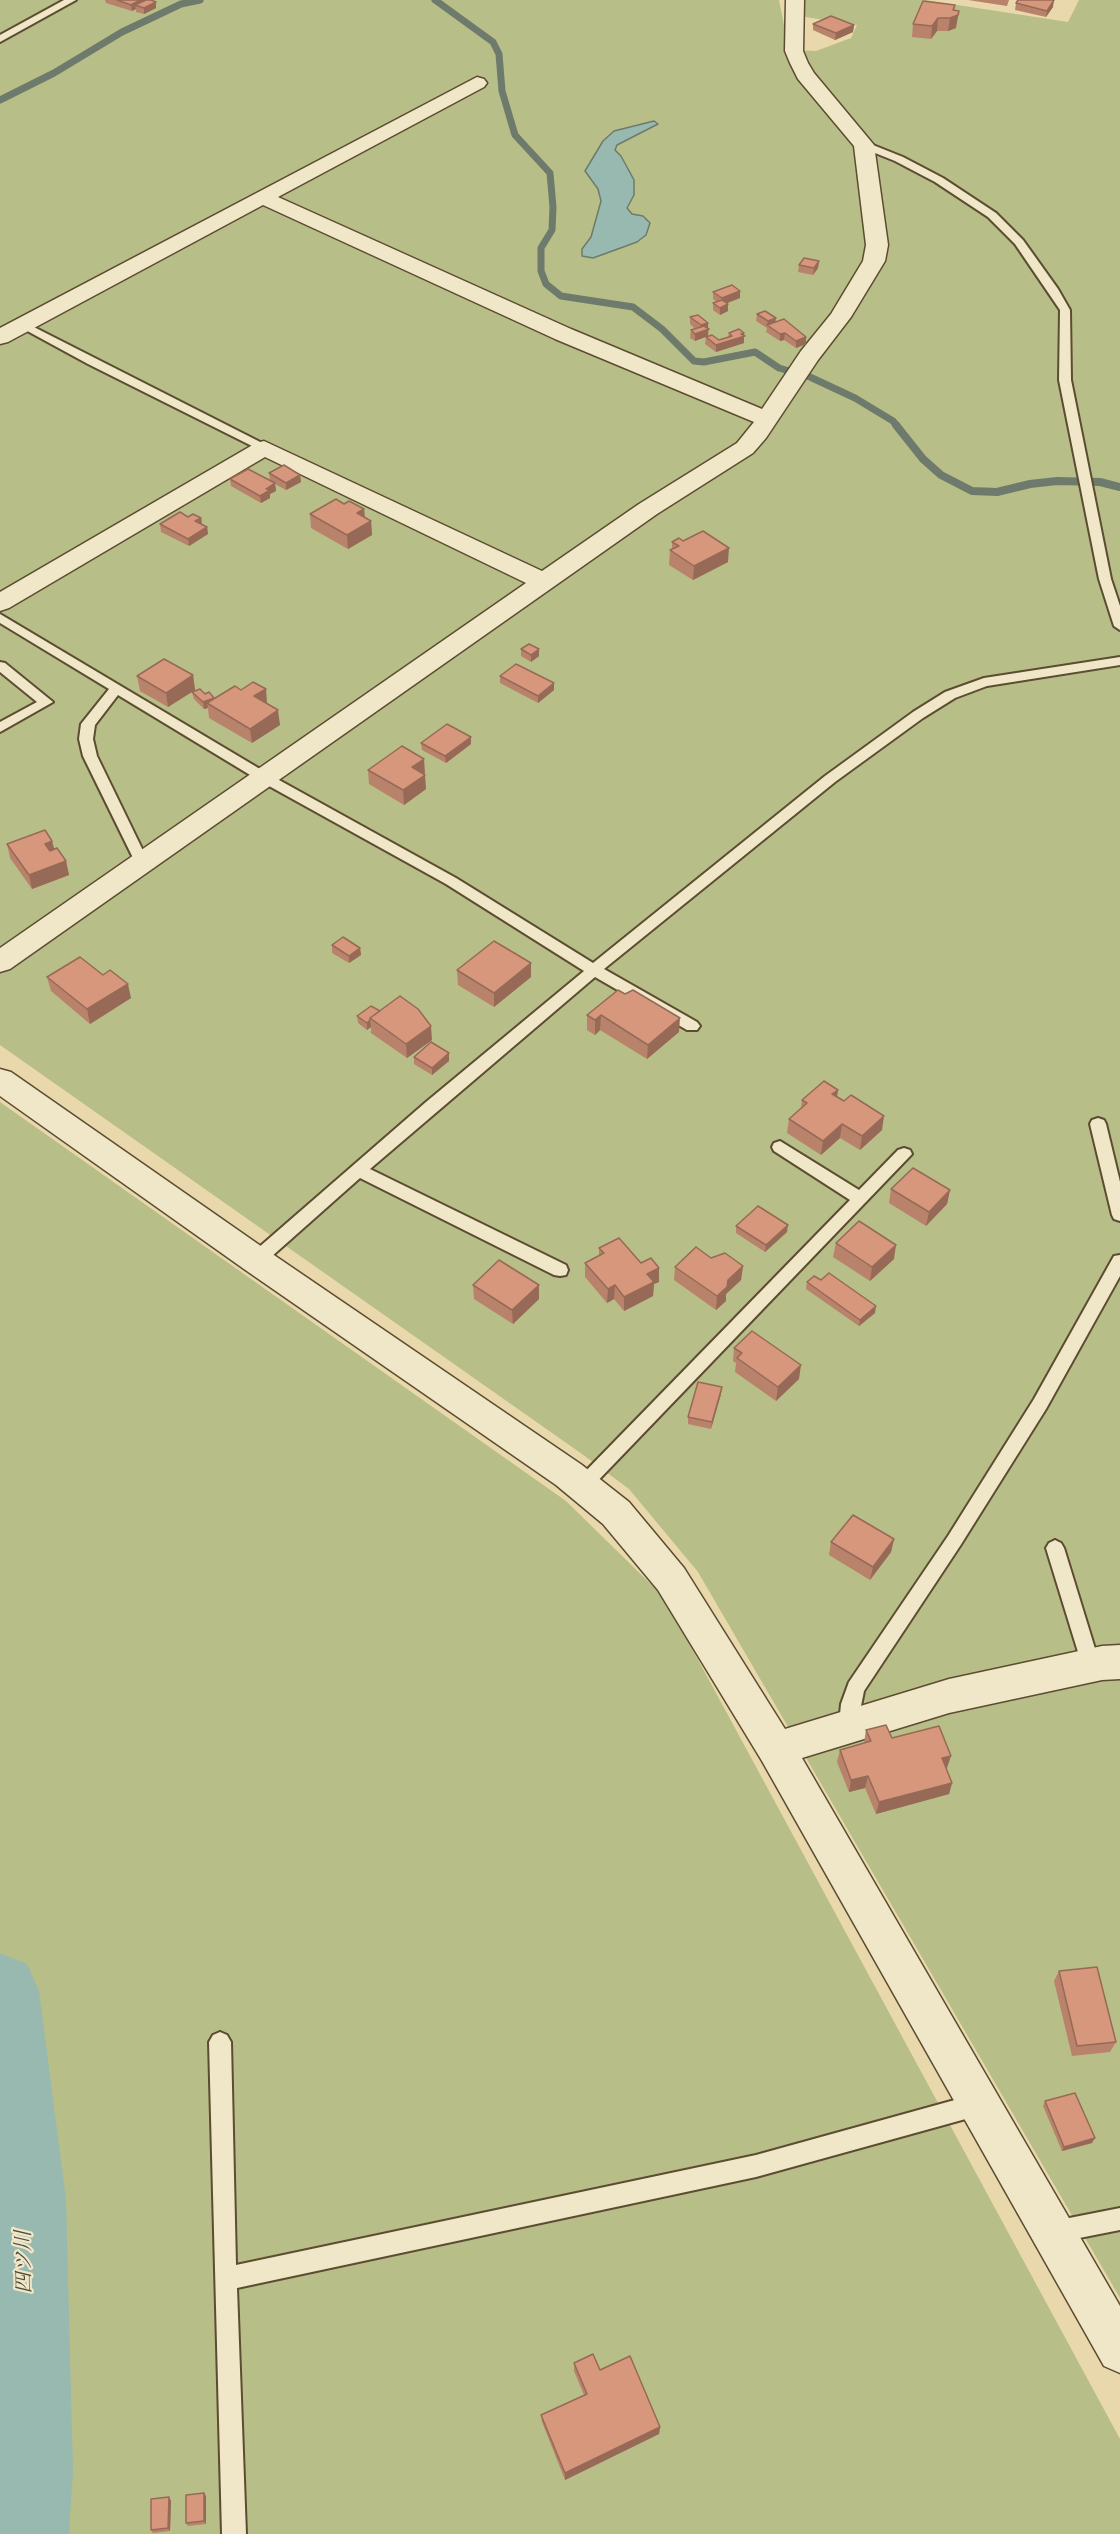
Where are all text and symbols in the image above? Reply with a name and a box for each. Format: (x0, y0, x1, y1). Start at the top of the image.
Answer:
water label: 四ツ川 (13, 2230, 39, 2294)

